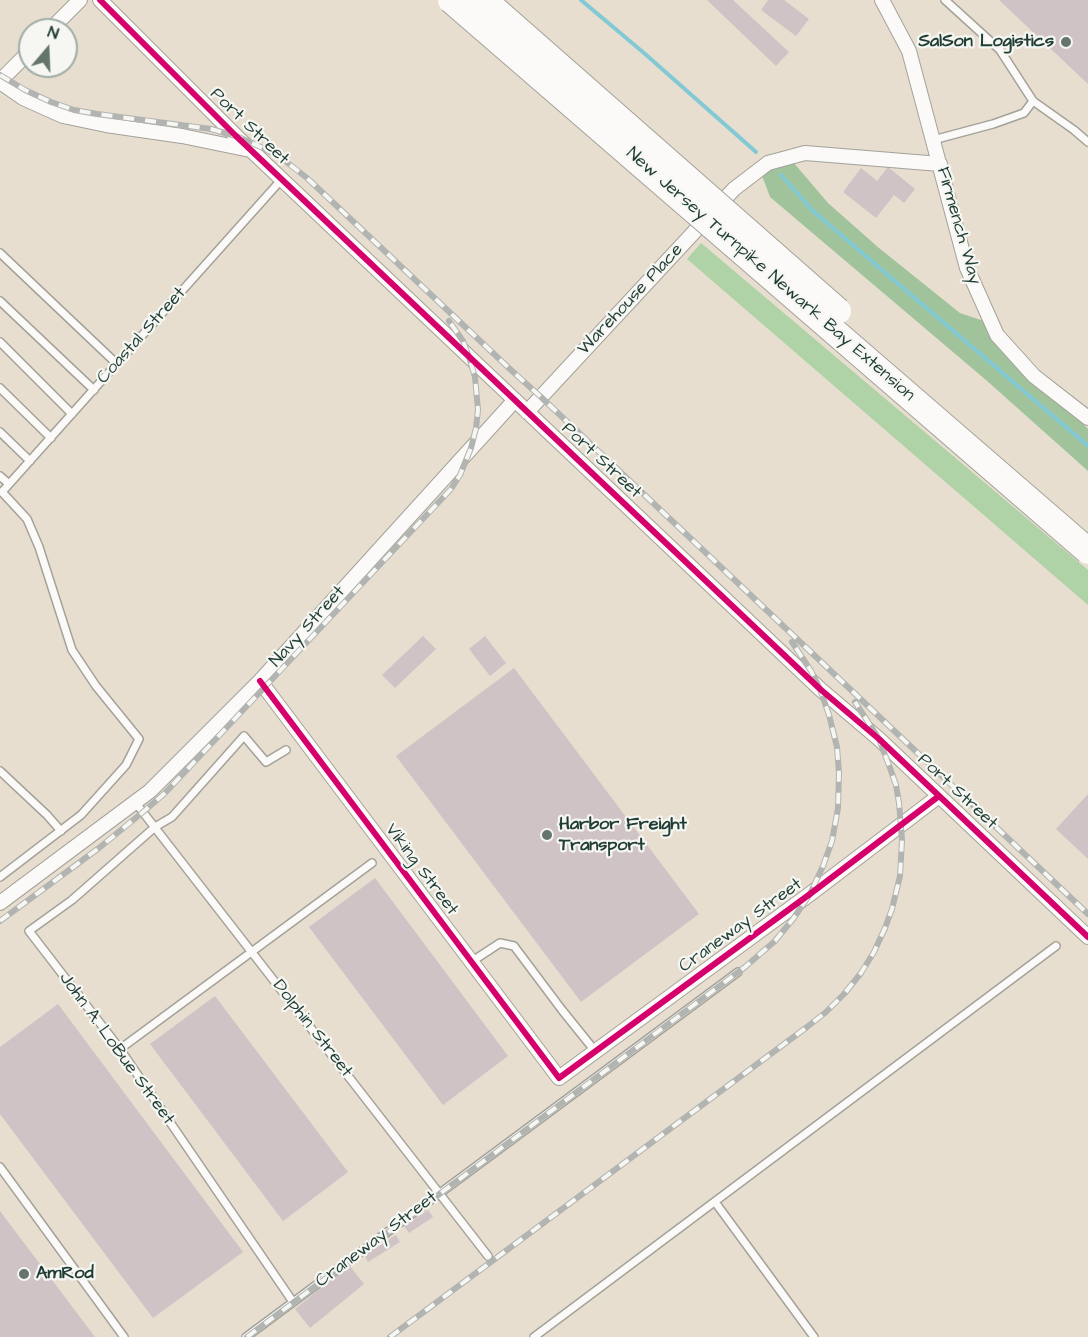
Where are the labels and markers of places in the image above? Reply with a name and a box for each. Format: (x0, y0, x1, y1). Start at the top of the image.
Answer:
place label: SalSon Logistics (918, 31, 1054, 53)
marker: SalSon Logistics (1059, 35, 1073, 49)
place label: Harbor Freight Transport (559, 814, 687, 856)
marker: Harbor Freight Transport (540, 828, 554, 842)
place label: AmRod (36, 1263, 94, 1285)
marker: AmRod (17, 1267, 31, 1281)

